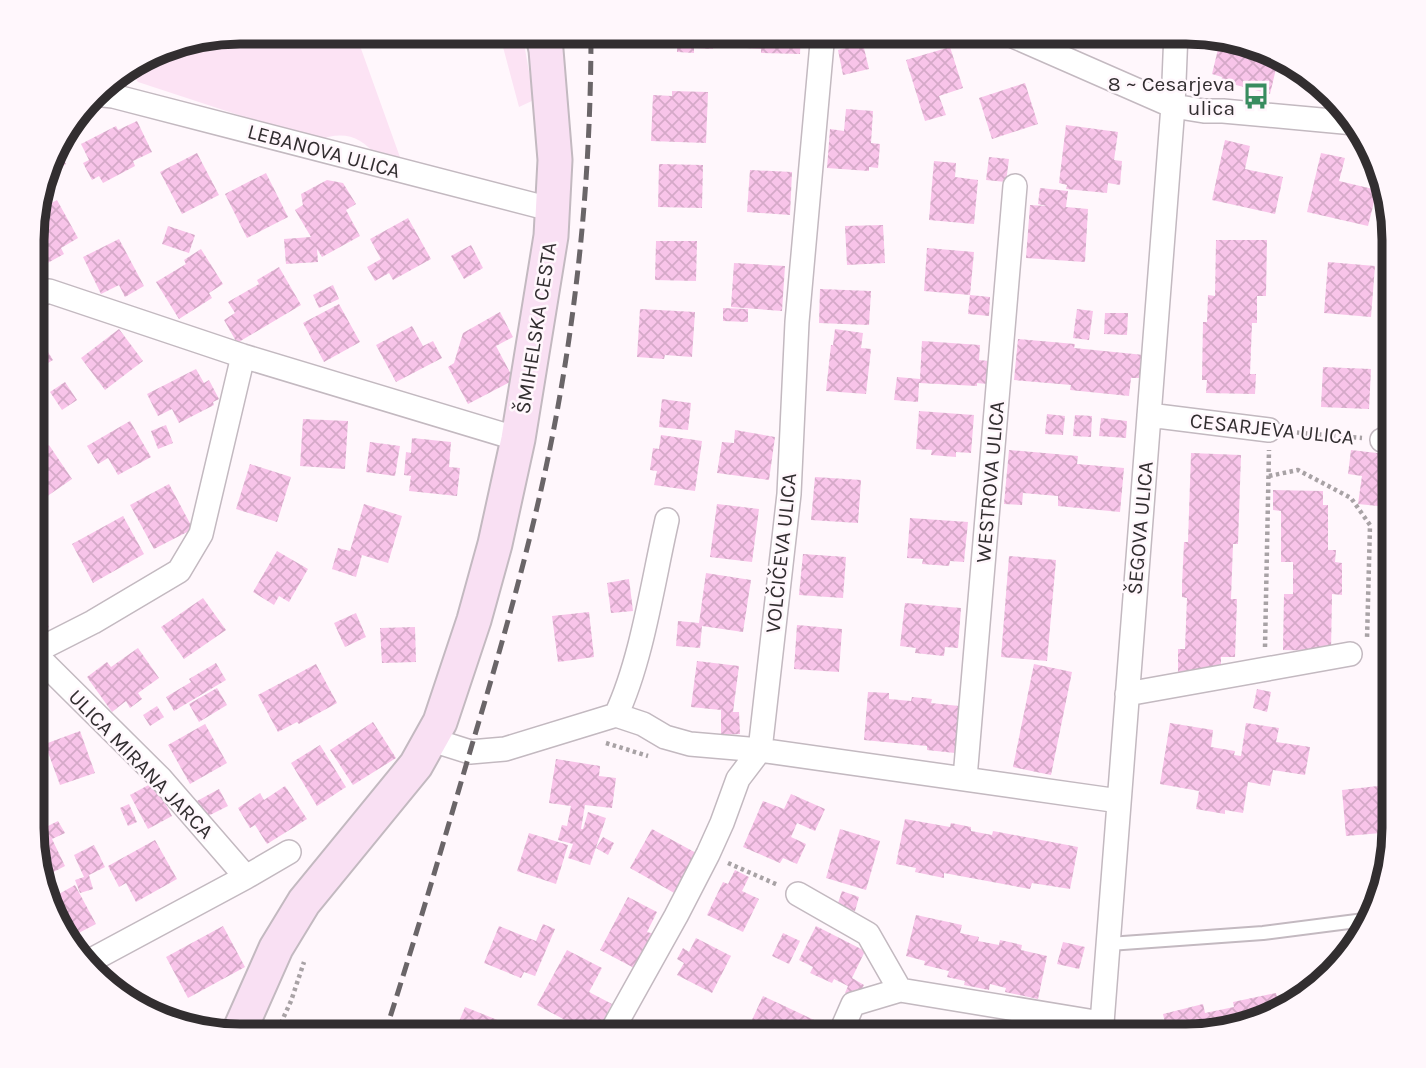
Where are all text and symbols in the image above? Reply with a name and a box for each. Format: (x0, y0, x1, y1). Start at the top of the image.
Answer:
place label: 8 ~ Cesarjeva ulica (1108, 72, 1235, 120)
bus stop icon: 8 ~ Cesarjeva ulica (1241, 81, 1271, 111)
street label: LEBANOVA ULICA (245, 119, 403, 183)
street label: ŠMIHELSKA CESTA (511, 240, 561, 416)
street label: WESTROVA ULICA (971, 400, 1009, 564)
street label: CESARJEVA ULICA (1189, 408, 1355, 450)
street label: ŠEGOVA ULICA (1122, 460, 1158, 596)
street label: VOLČIČEVA ULICA (761, 472, 801, 634)
street label: ULICA MIRANA JARCA (64, 685, 218, 843)

